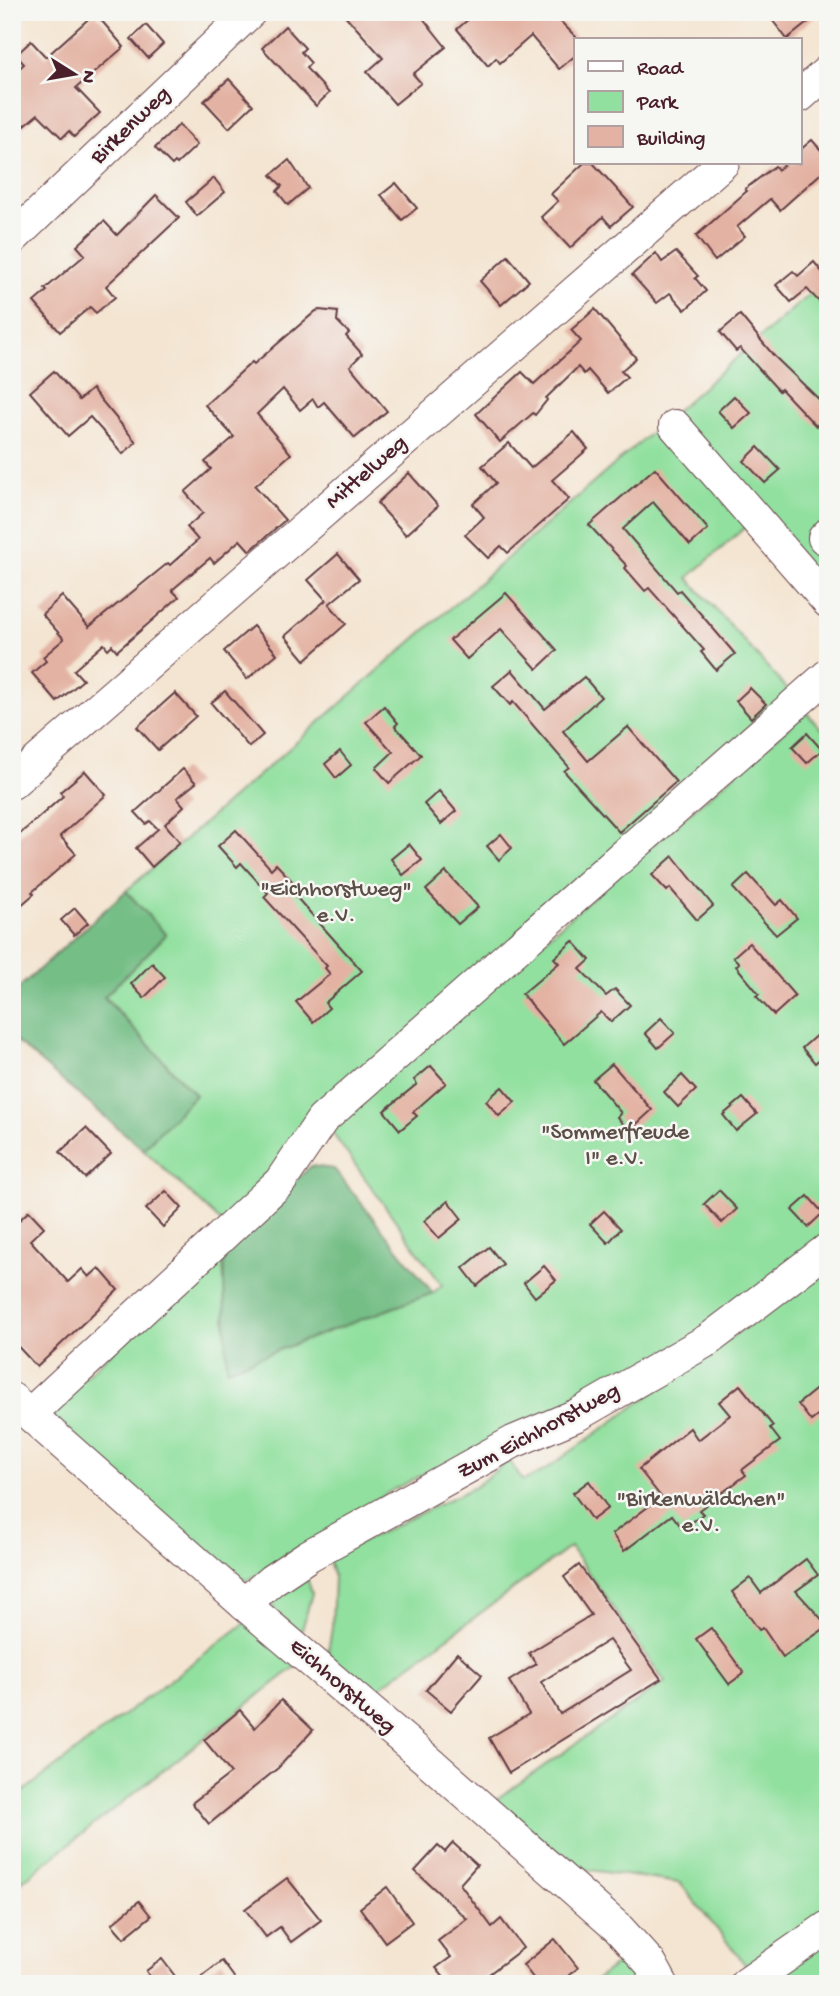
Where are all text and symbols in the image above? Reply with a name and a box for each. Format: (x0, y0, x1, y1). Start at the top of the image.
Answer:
north arrow (38, 38, 108, 108)
legend (574, 38, 802, 164)
text: Road (637, 58, 685, 83)
text: N (75, 68, 100, 85)
street label: Birkenweg (85, 81, 177, 171)
text: Park (636, 92, 680, 117)
text: Building (636, 128, 706, 153)
street label: Mittelweg (321, 430, 413, 516)
park label: "Eichhorstweg" e.V. (260, 877, 412, 930)
park label: "Sommerfreude I" e.V. (541, 1120, 690, 1173)
street label: Zum Eichhorstweg (453, 1378, 625, 1486)
park label: "Birkenwäldchen" e.V. (616, 1487, 786, 1540)
street label: Eichhorstweg (283, 1633, 401, 1741)

